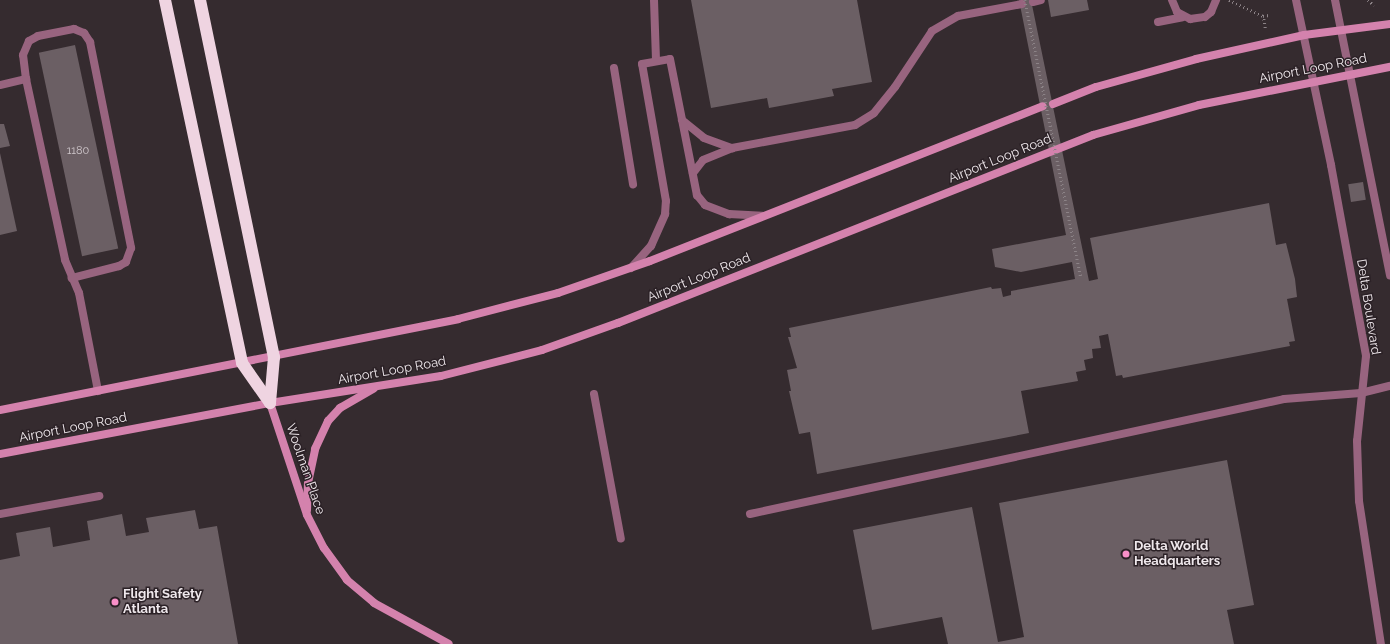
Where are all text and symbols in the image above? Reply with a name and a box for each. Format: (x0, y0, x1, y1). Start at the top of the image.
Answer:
street label: Airport Loop Road (1258, 51, 1368, 87)
street label: Airport Loop Road (946, 131, 1054, 187)
house number: 1180 (67, 144, 89, 158)
street label: Airport Loop Road (645, 250, 753, 306)
street label: Delta Boulevard (1353, 258, 1383, 356)
street label: Airport Loop Road (337, 354, 447, 388)
street label: Airport Loop Road (18, 410, 128, 446)
street label: Woolman Place (282, 422, 328, 516)
place label: Delta World Headquarters (1134, 539, 1220, 570)
marker: Delta World Headquarters (1121, 549, 1131, 559)
place label: Flight Safety Atlanta (123, 587, 202, 618)
marker: Flight Safety Atlanta (110, 597, 120, 607)

